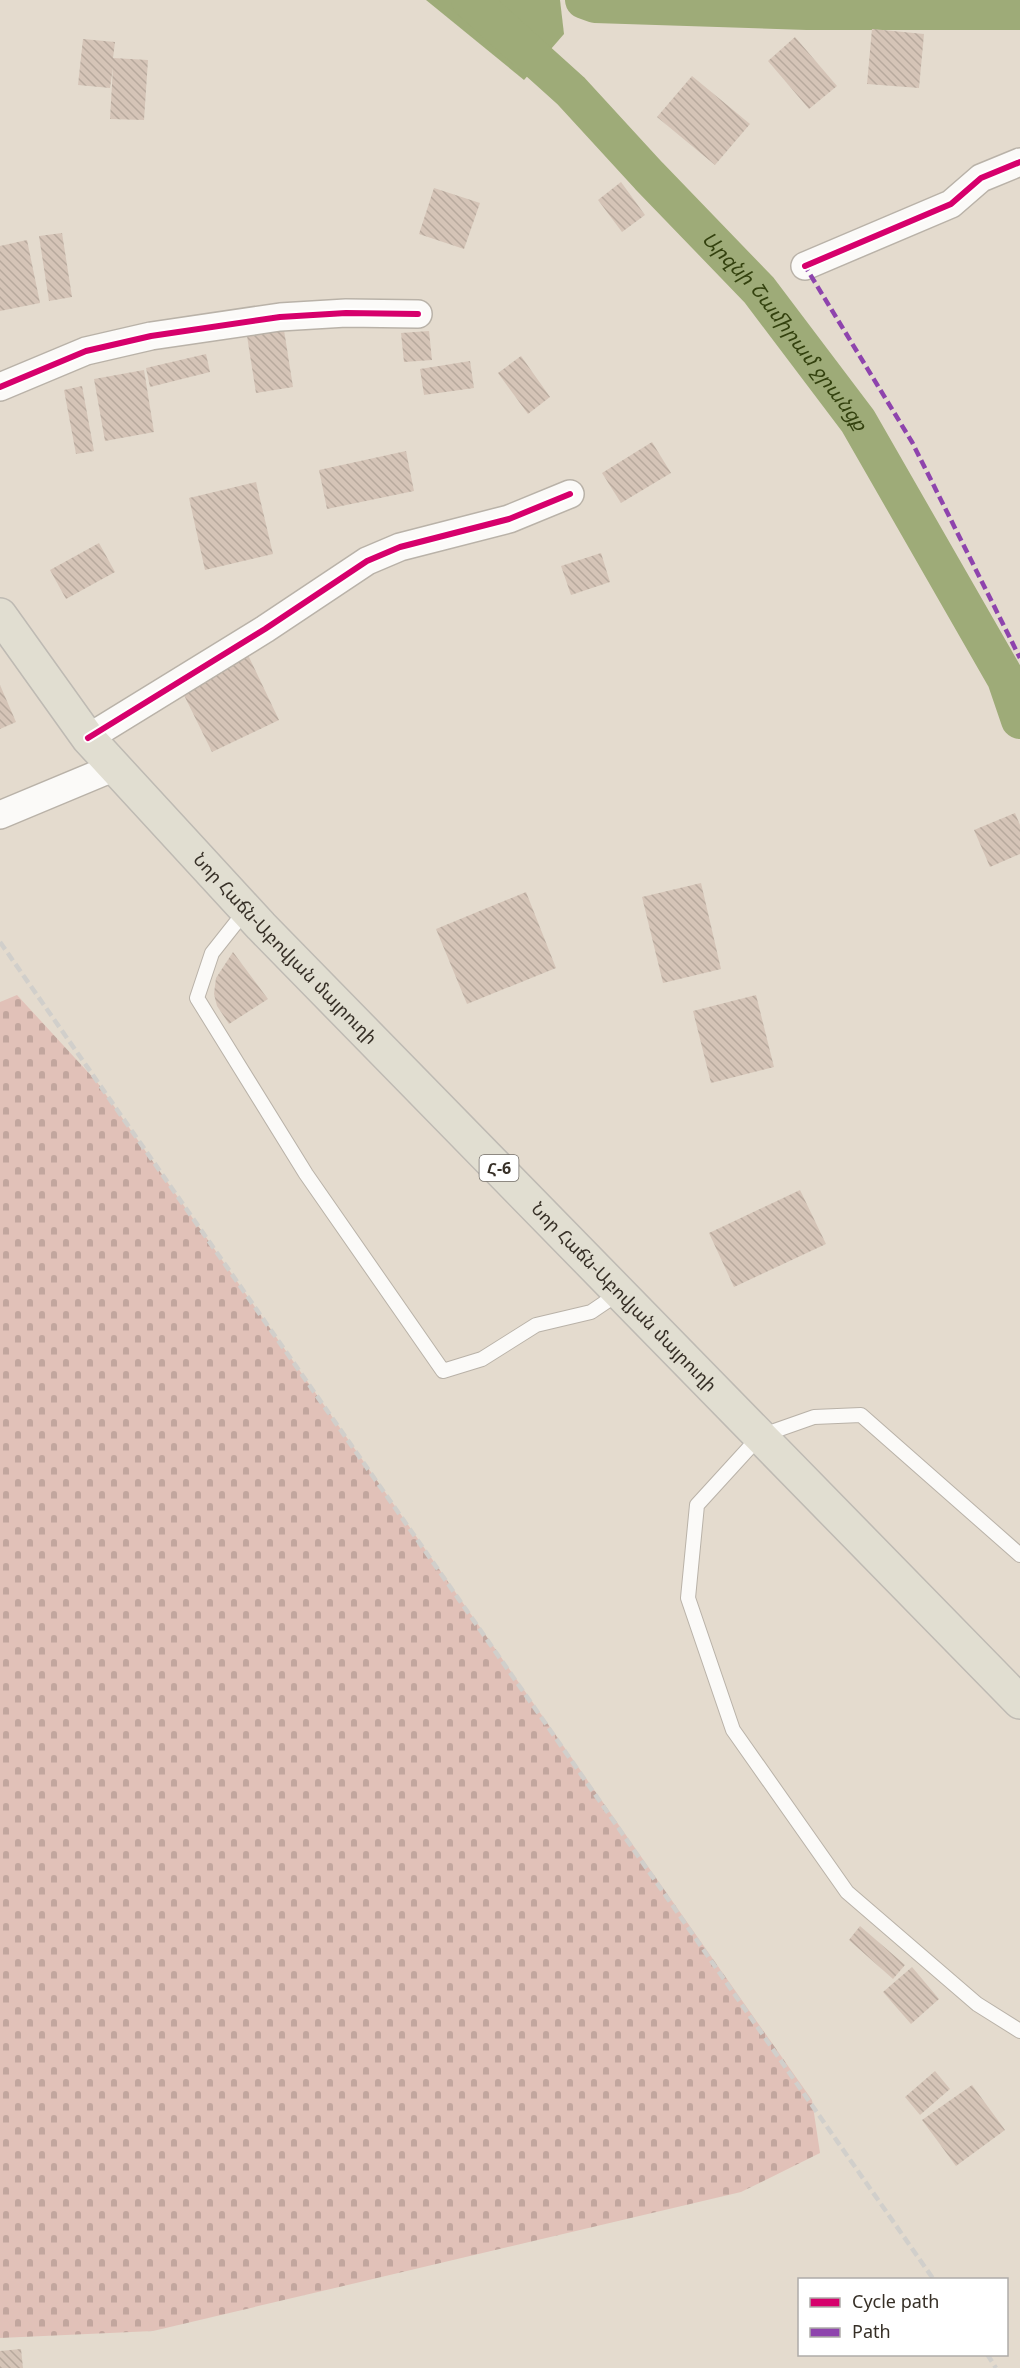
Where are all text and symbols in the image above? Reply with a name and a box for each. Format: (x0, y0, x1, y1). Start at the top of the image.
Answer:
water label: Արզնի Շամիրամ ջրանցք (696, 225, 875, 436)
street label: Նոր Հաճն-Աբովյան մայրուղի (189, 847, 383, 1049)
road number: Հ-6 (480, 1155, 518, 1181)
street label: Նոր Հաճն-Աբովյան մայրուղի (527, 1197, 723, 1397)
legend (798, 2278, 1008, 2356)
text: Cycle path (852, 2289, 939, 2313)
text: Path (852, 2319, 891, 2343)

